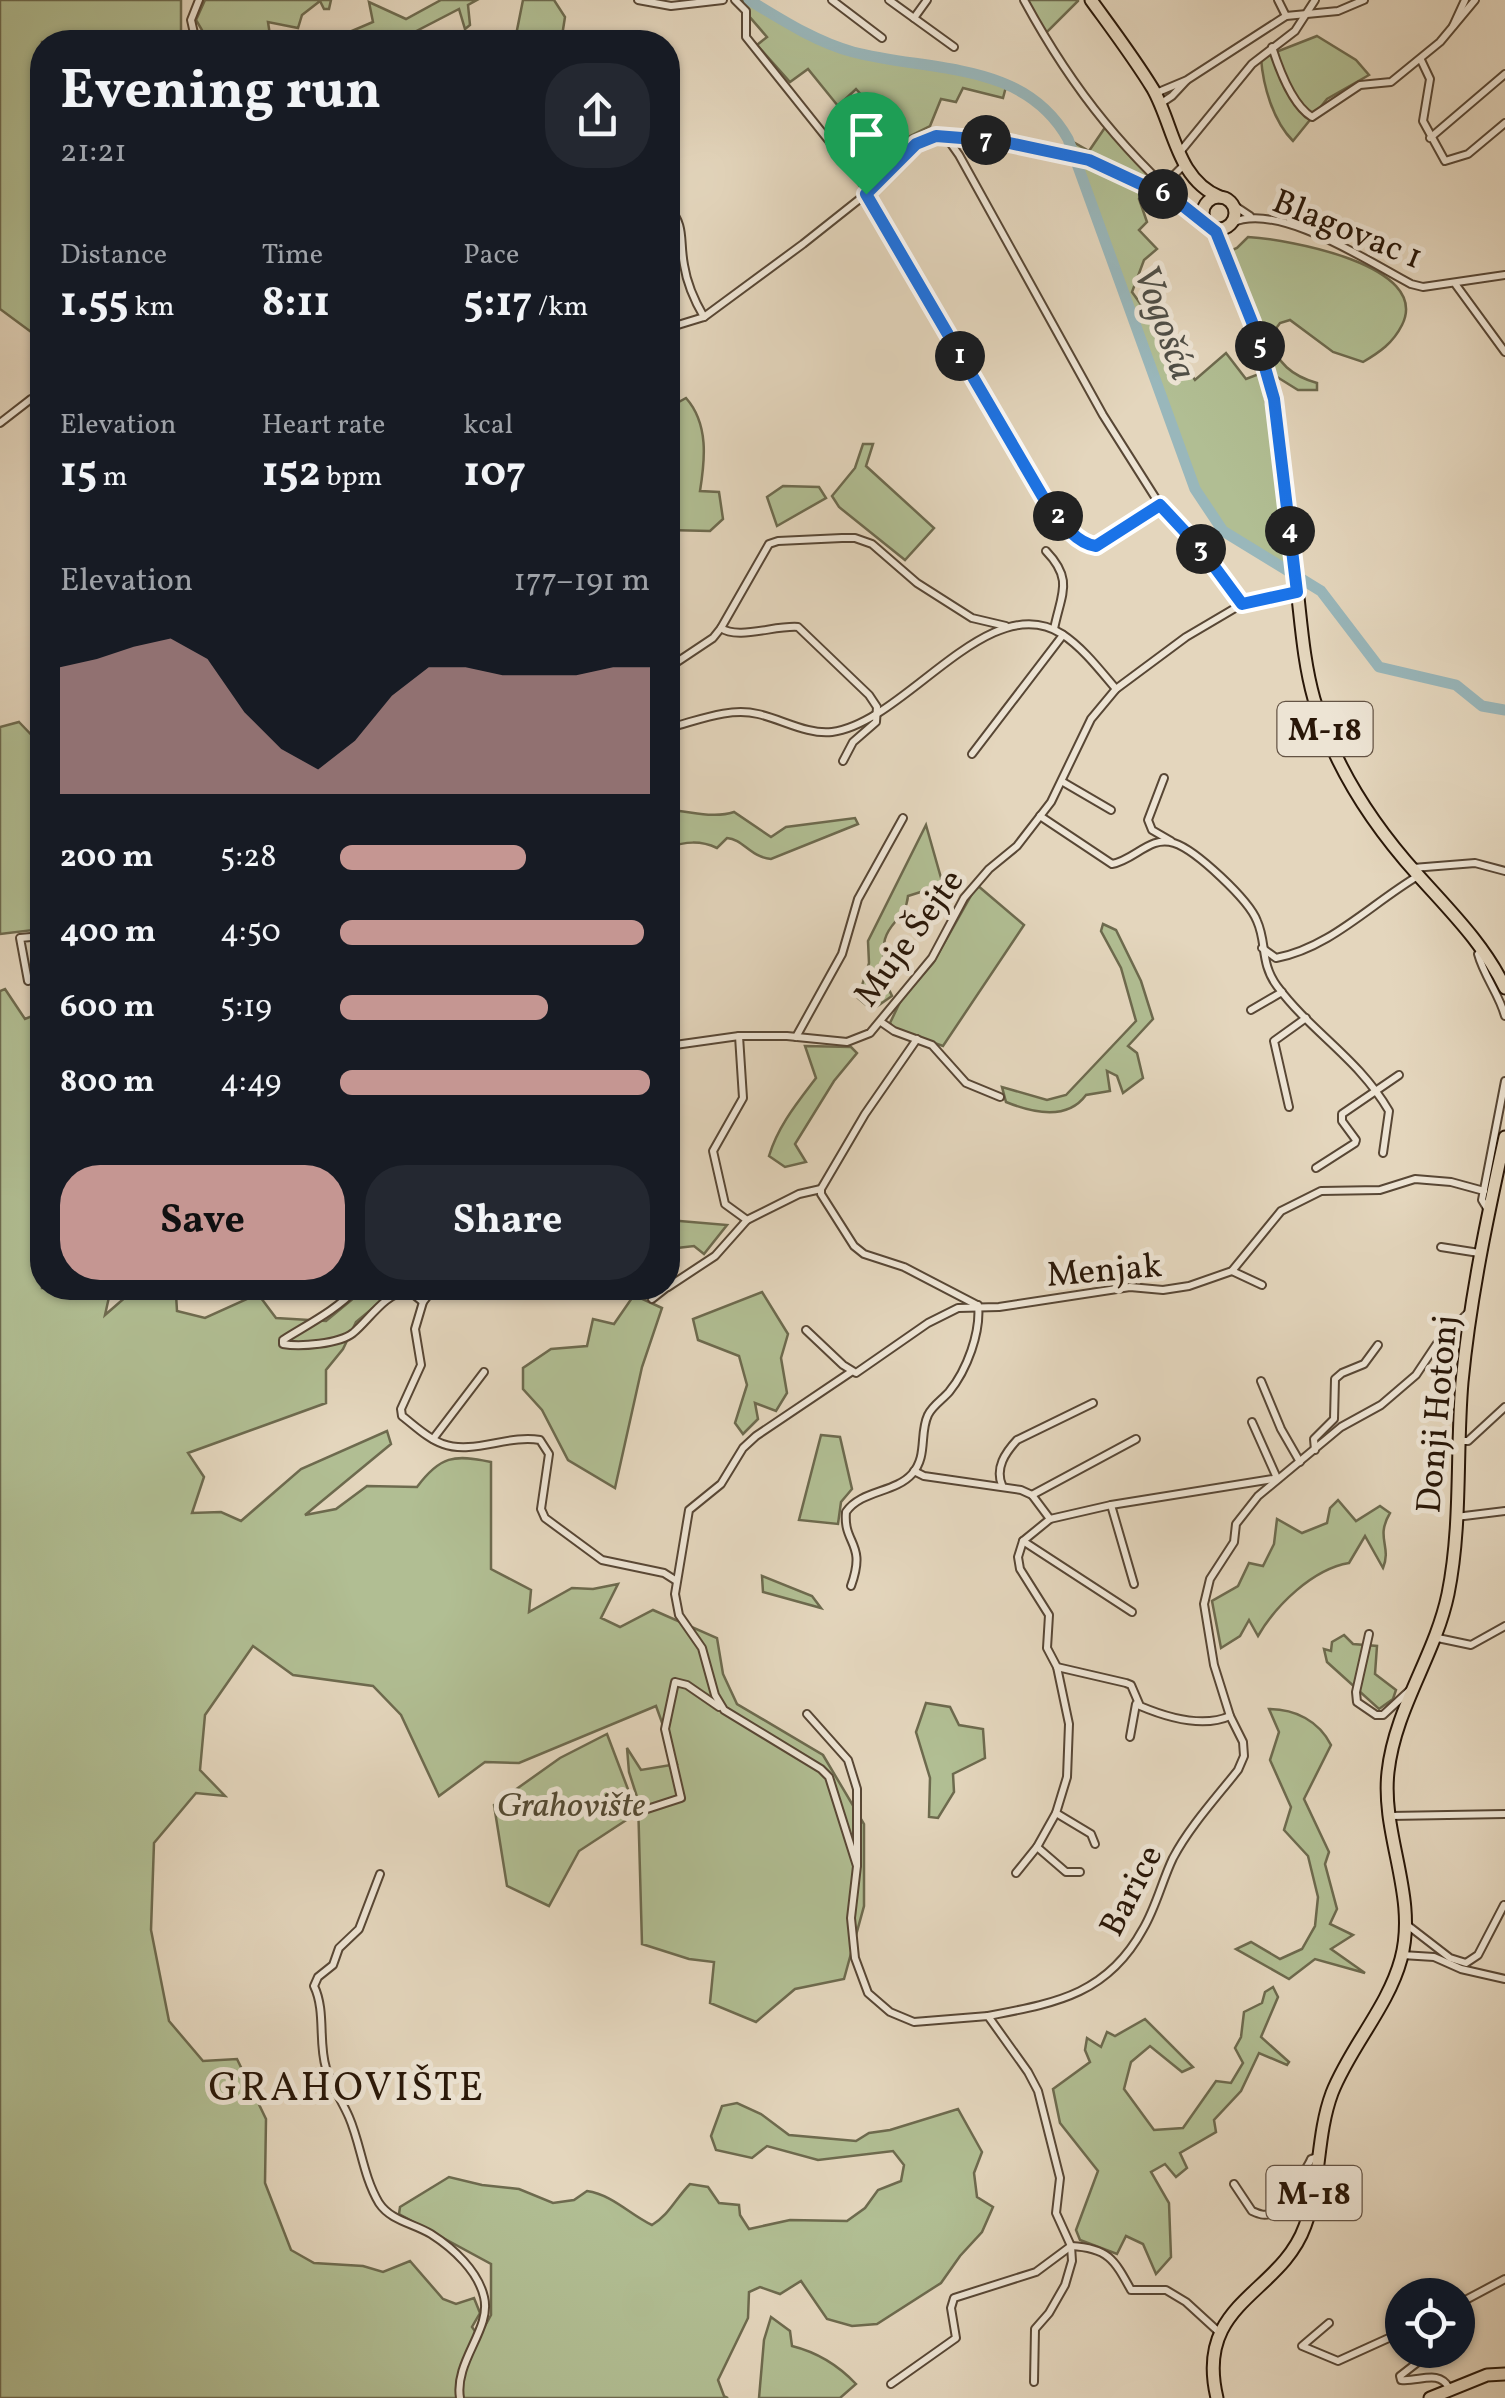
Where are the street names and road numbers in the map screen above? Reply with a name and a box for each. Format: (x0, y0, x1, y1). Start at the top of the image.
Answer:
street label: Blagovac 1 (1265, 179, 1429, 283)
road number: M-18 (1278, 702, 1372, 756)
street label: Muje Šejte (844, 860, 977, 1017)
street label: Menjak (1044, 1243, 1164, 1301)
street label: Donji Hotonj (1406, 1313, 1472, 1515)
street label: Barice (1089, 1837, 1176, 1945)
road number: M-18 (1266, 2166, 1362, 2220)

